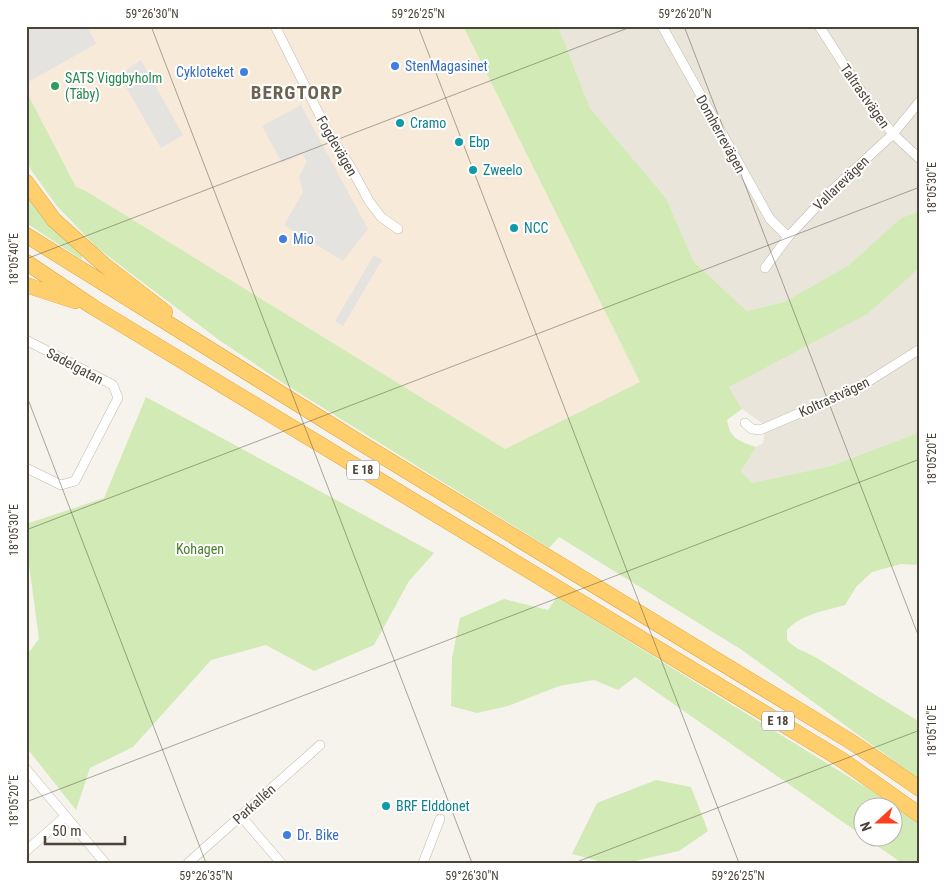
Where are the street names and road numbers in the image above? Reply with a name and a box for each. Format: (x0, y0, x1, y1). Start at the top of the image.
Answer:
street label: Taltrastvägen (837, 61, 893, 131)
street label: Domherrevägen (693, 92, 749, 176)
street label: Fogdevägen (313, 113, 361, 179)
street label: Vallarevägen (810, 153, 872, 213)
street label: Sadelgatan (44, 344, 106, 388)
street label: Koltrastvägen (796, 374, 872, 420)
road number: E 18 (347, 460, 379, 480)
road number: E 18 (762, 711, 794, 730)
street label: Parkallén (230, 781, 278, 827)

